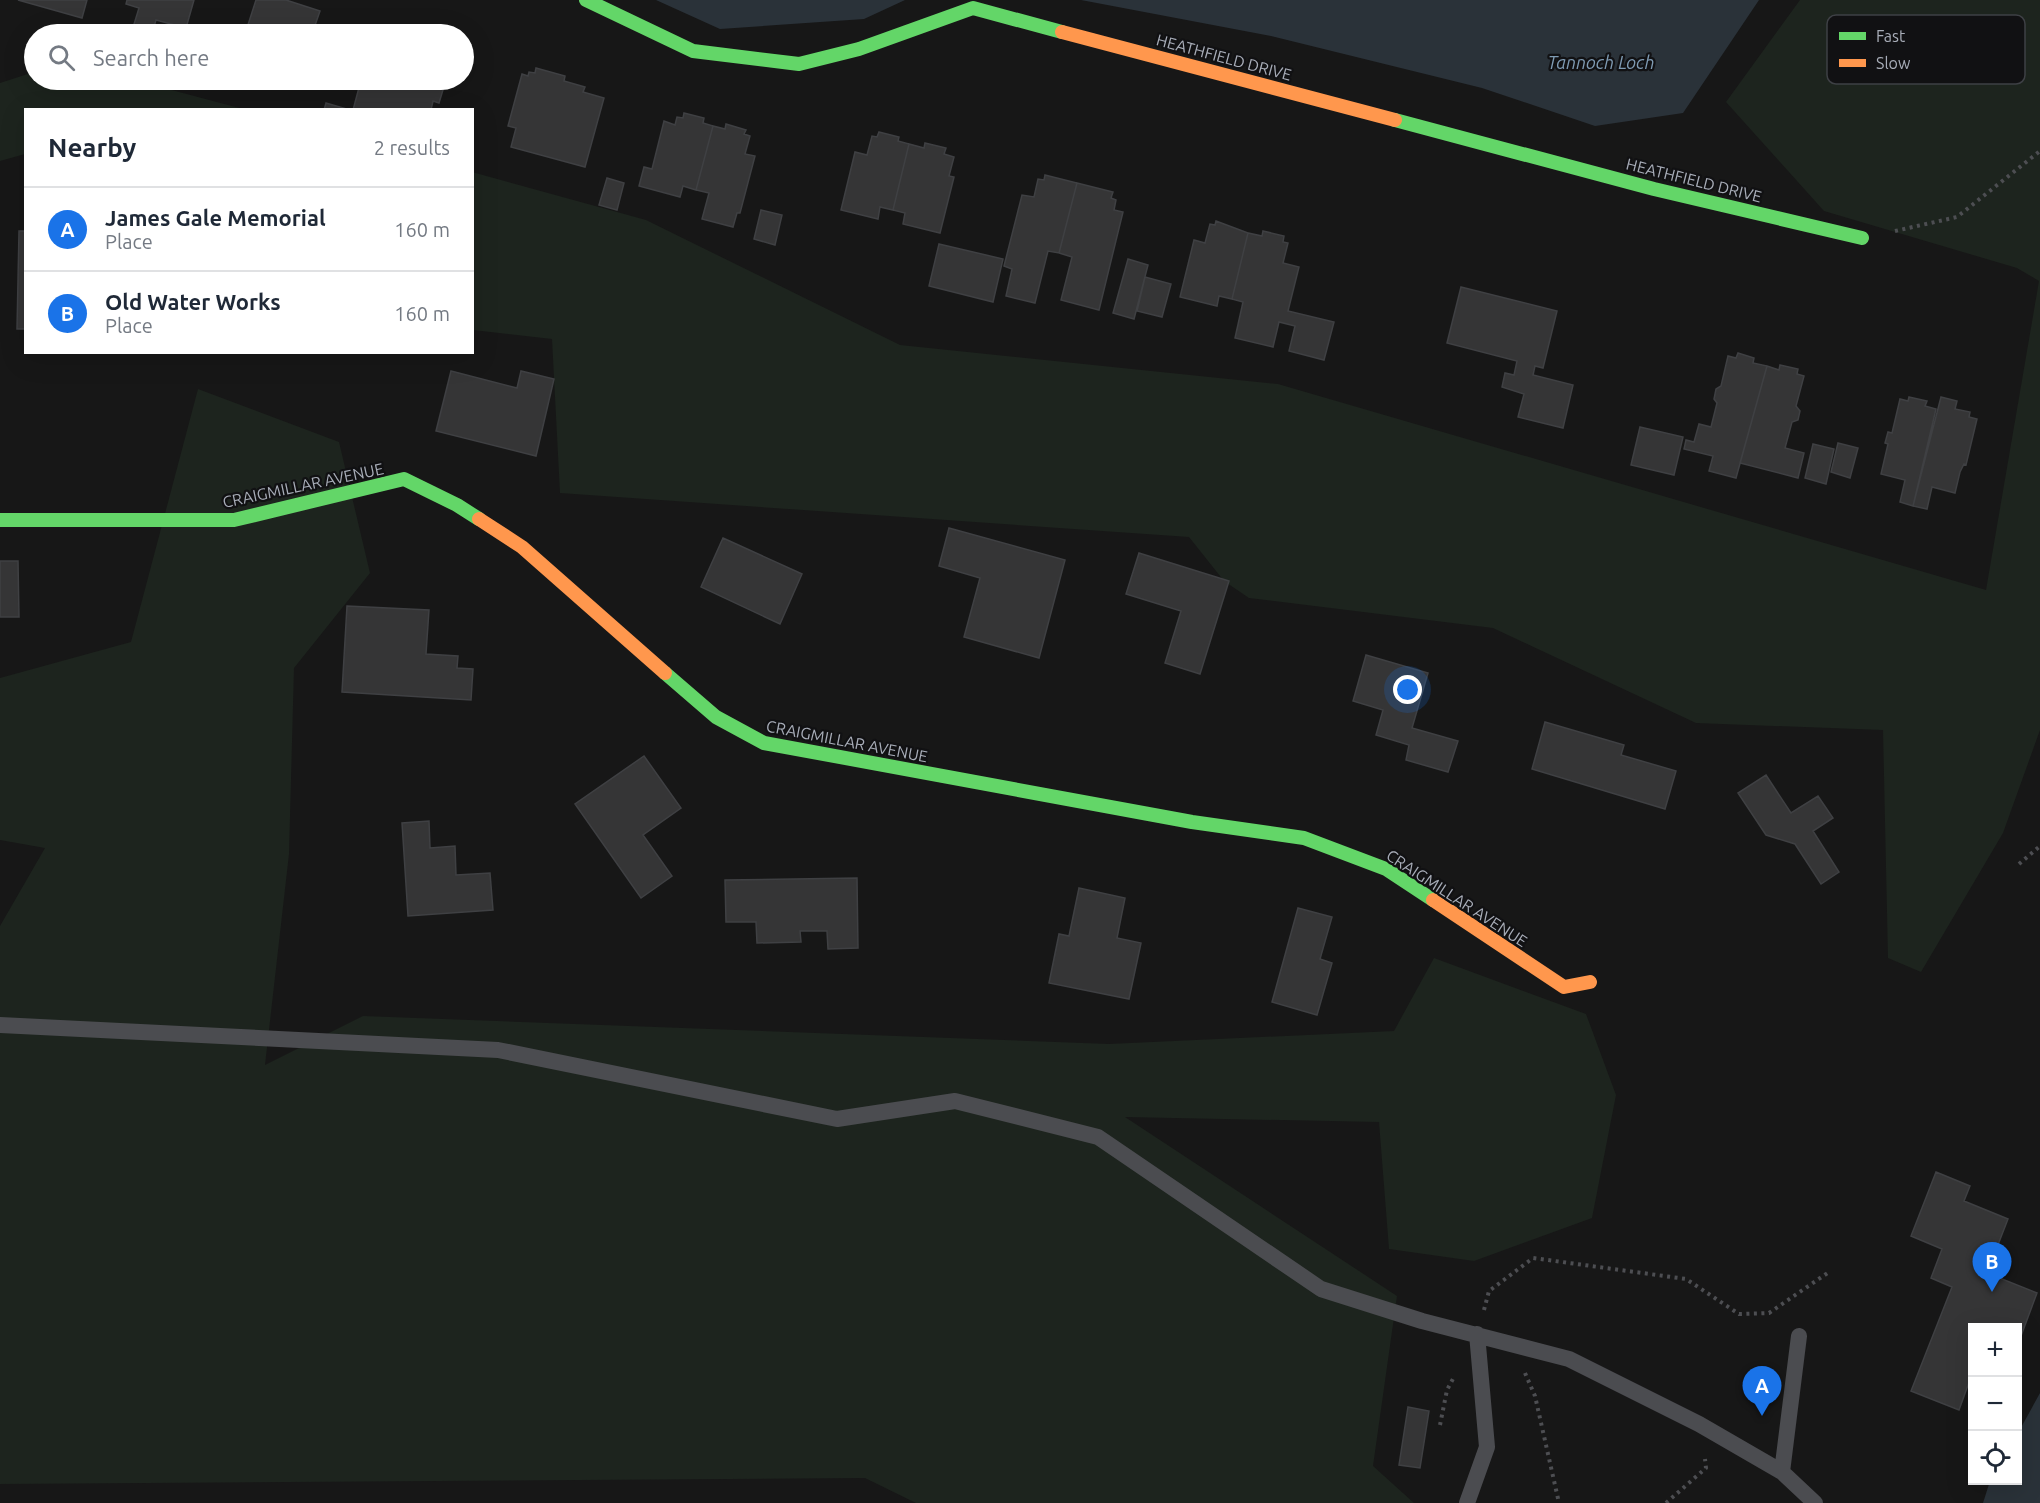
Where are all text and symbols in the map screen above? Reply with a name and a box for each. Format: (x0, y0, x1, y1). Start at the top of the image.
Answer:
legend (1827, 15, 2025, 84)
search box (24, 24, 474, 90)
text: Fast (1876, 27, 1906, 45)
street label: HEATHFIELD DRIVE (1155, 30, 1294, 84)
icon: search (45, 41, 78, 74)
text: Search here (93, 45, 209, 70)
water label: Tannoch Loch (1548, 52, 1654, 72)
text: Slow (1876, 54, 1911, 72)
text: Nearby (48, 133, 136, 162)
text: 2 results (374, 136, 450, 159)
street label: HEATHFIELD DRIVE (1624, 154, 1764, 206)
text: James Gale Memorial (105, 205, 326, 230)
text: A (60, 218, 75, 241)
text: 160 m (394, 218, 450, 241)
text: Place (105, 230, 153, 253)
text: Old Water Works (105, 289, 281, 314)
text: B (61, 302, 74, 325)
text: 160 m (394, 302, 450, 325)
text: Place (105, 314, 153, 337)
street label: CRAIGMILLAR AVENUE (221, 459, 385, 511)
your location (1393, 675, 1422, 704)
street label: CRAIGMILLAR AVENUE (765, 717, 929, 765)
street label: CRAIGMILLAR AVENUE (1383, 846, 1531, 950)
pin: B (1972, 1242, 2012, 1292)
map controls (1968, 1323, 2022, 1485)
button: + (1968, 1323, 2022, 1377)
pin: A (1742, 1366, 1782, 1416)
button: − (1968, 1377, 2022, 1431)
button: locate (1968, 1431, 2022, 1485)

